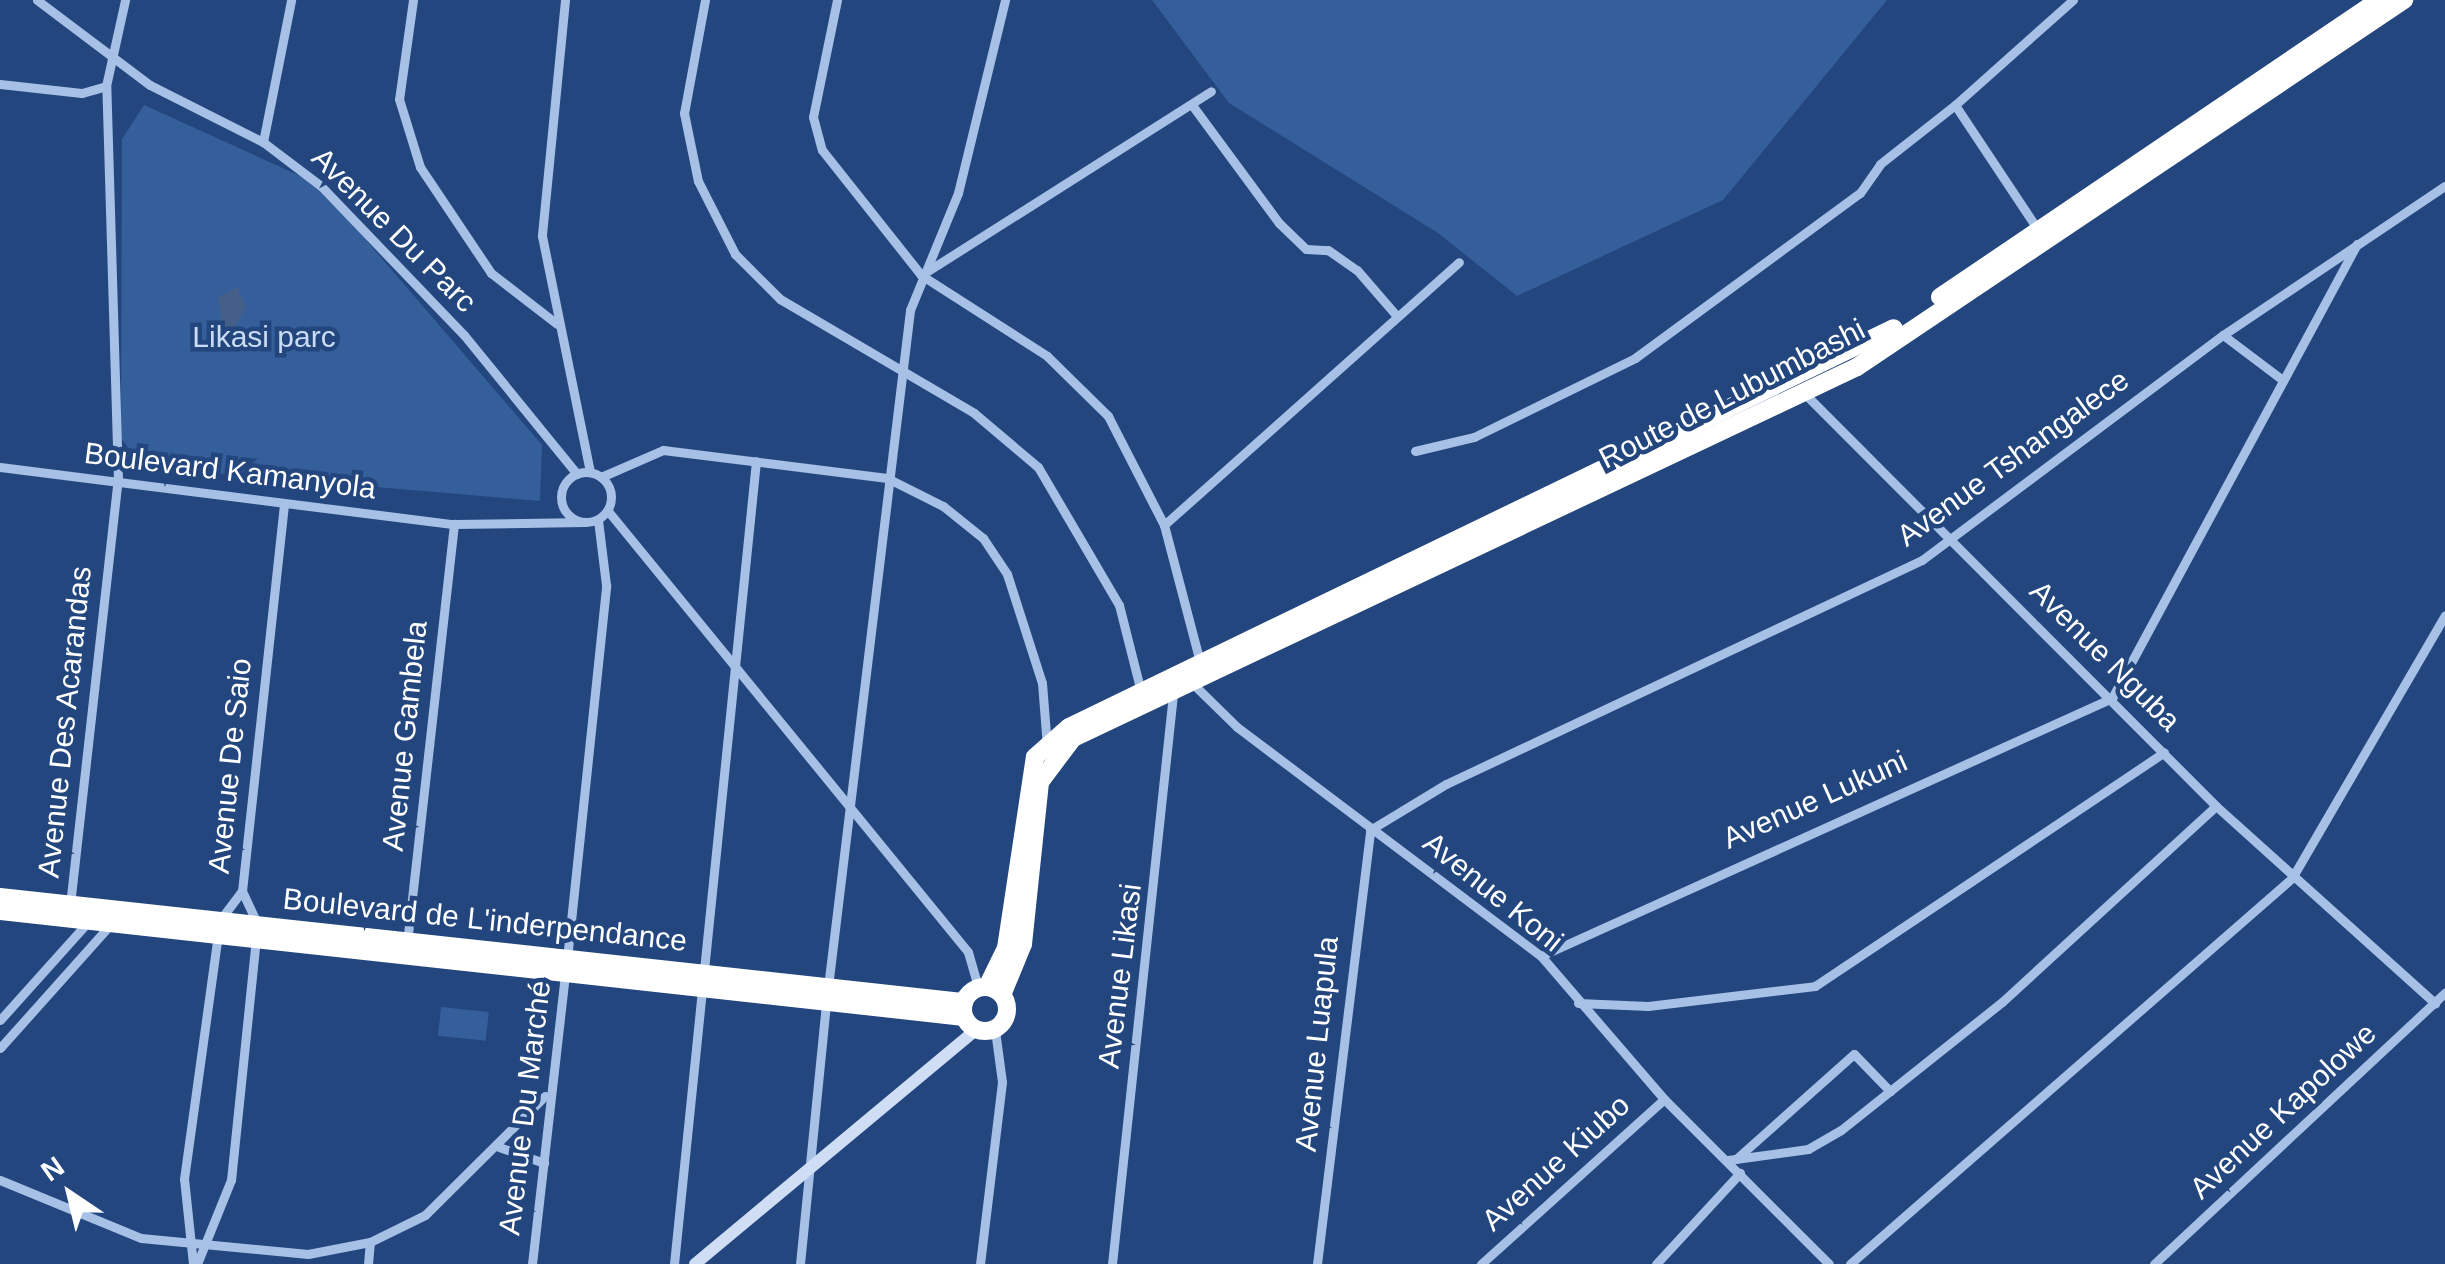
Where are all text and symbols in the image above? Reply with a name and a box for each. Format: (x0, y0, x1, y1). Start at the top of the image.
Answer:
street label: Avenue Du Parc (304, 140, 484, 320)
street label: Route de Lubumbashi (1593, 311, 1871, 477)
park label: Likasi parc (192, 319, 336, 355)
street label: Avenue Tshangalece (1890, 362, 2136, 554)
street label: Boulevard Kamanyola (82, 435, 378, 507)
street label: Avenue Des Acarandas (31, 564, 99, 880)
street label: Avenue Nguba (2022, 573, 2188, 739)
street label: Avenue Gambela (375, 619, 435, 853)
street label: Avenue De Saio (201, 657, 259, 875)
street label: Avenue Lukuni (1717, 743, 1913, 857)
street label: Avenue Koni (1416, 825, 1570, 959)
street label: Boulevard de L'inderpendance (281, 881, 689, 959)
street label: Avenue Likasi (1091, 881, 1149, 1071)
street label: Avenue Luapula (1288, 935, 1346, 1153)
street label: Avenue Du Marché (492, 979, 558, 1237)
street label: Avenue Kapolowe (2182, 1016, 2384, 1206)
street label: Avenue Kiubo (1475, 1087, 1637, 1239)
north arrow (20, 1144, 120, 1244)
text: N (35, 1151, 70, 1188)

